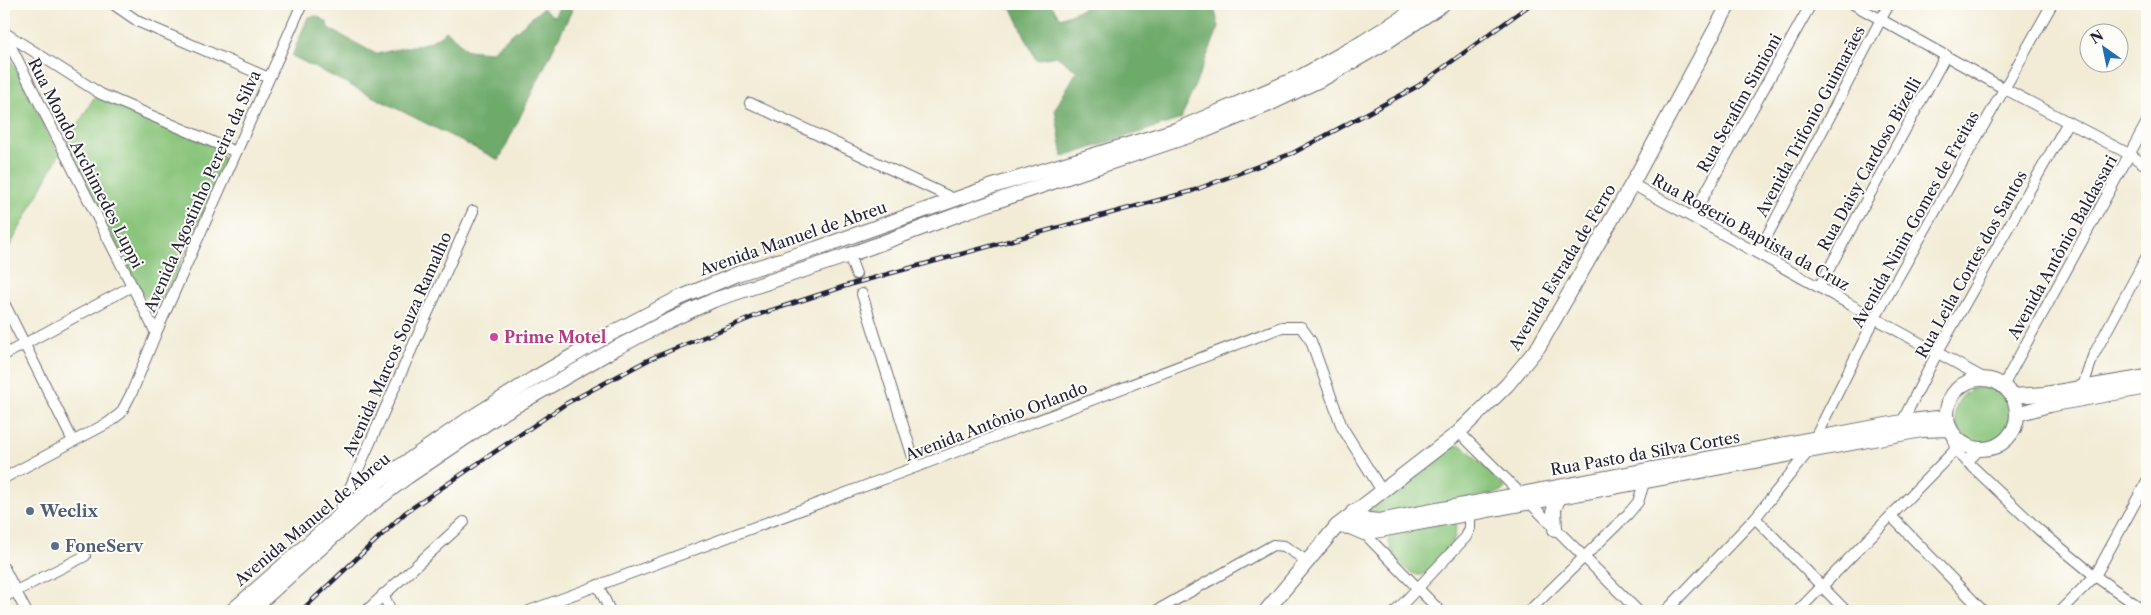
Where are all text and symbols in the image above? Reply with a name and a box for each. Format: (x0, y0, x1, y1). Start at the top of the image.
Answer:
street label: Avenida Trifonio Guimarães (1751, 22, 1869, 221)
north arrow (2078, 22, 2128, 72)
text: N (2087, 26, 2107, 48)
street label: Rua Serafim Simioni (1692, 30, 1786, 176)
street label: Rua Mondo Archimedes Luppi (24, 55, 148, 272)
street label: Avenida Agostinho Pereira da Silva (139, 66, 265, 316)
street label: Rua Daisy Cardoso Bizelli (1813, 74, 1925, 254)
street label: Avenida Ninin Gomes de Freitas (1846, 107, 1983, 332)
street label: Avenida Antônio Baldassari (2003, 151, 2121, 343)
street label: Rua Leila Cortes dos Santos (1911, 167, 2031, 361)
street label: Rua Rogerio Baptista da Cruz (1649, 169, 1853, 295)
street label: Avenida Estrada de Ferro (1504, 180, 1620, 355)
street label: Avenida Manuel de Abreu (696, 196, 889, 280)
street label: Avenida Marcos Souza Ramalho (338, 228, 456, 460)
place label: Prime Motel (504, 327, 607, 347)
marker: Prime Motel (488, 331, 500, 343)
street label: Avenida Antônio Orlando (901, 377, 1090, 465)
street label: Rua Pasto da Silva Cortes (1549, 426, 1741, 480)
street label: Avenida Manuel de Abreu (229, 448, 394, 591)
place label: Weclix (39, 501, 98, 521)
marker: Weclix (24, 505, 36, 517)
place label: FoneServ (65, 536, 145, 556)
marker: FoneServ (49, 540, 61, 552)

